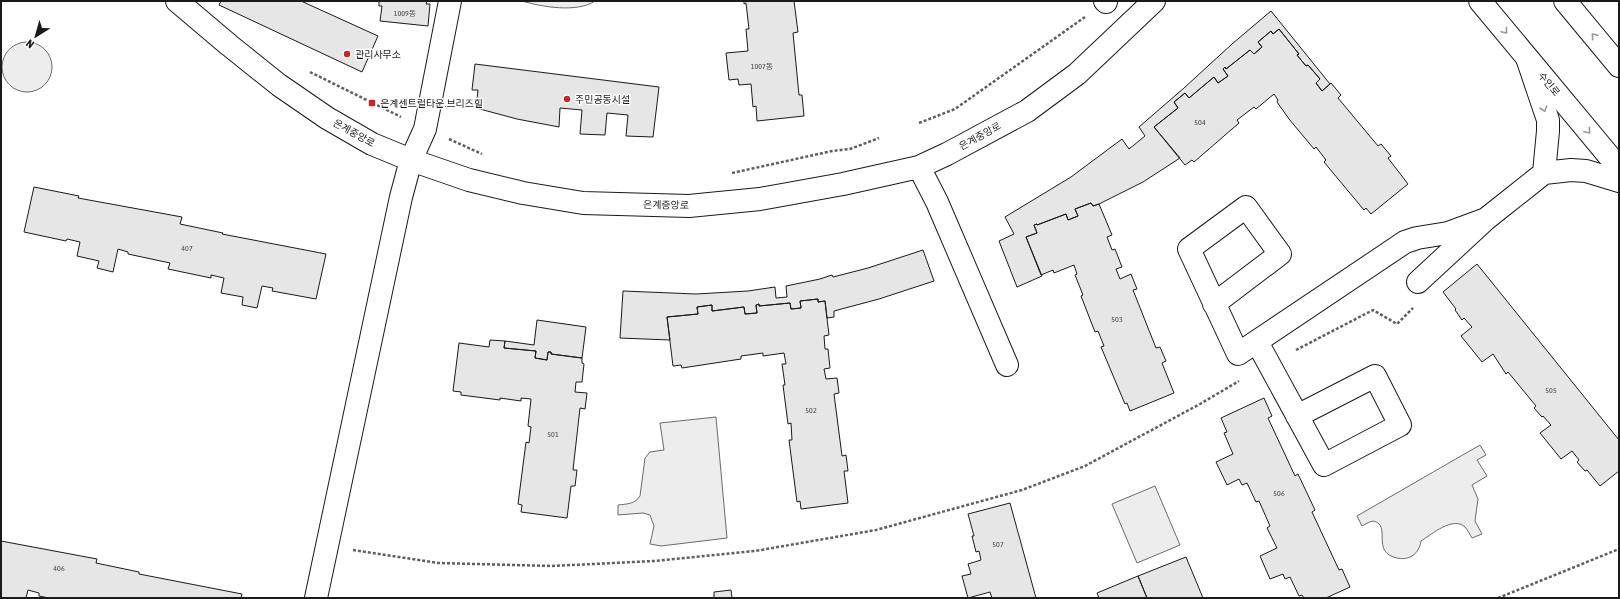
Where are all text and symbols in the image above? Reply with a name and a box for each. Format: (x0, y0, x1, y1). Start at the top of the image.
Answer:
house number: 1009동 (394, 9, 416, 18)
north arrow (16, 16, 56, 56)
one-way arrow (1500, 26, 1507, 34)
one-way arrow (1592, 33, 1599, 40)
text: N (24, 37, 36, 51)
marker: 관리사무소 (342, 49, 352, 59)
place label: 관리사무소 (355, 49, 401, 60)
house number: 1007동 (751, 62, 773, 71)
street label: 수인로 (1536, 70, 1562, 98)
marker: 주민공동시설 (562, 94, 572, 104)
place label: 주민공동시설 (575, 94, 630, 105)
marker: 은계센트럴타운.브리즈힐 (367, 98, 377, 108)
place label: 은계센트럴타운.브리즈힐 (380, 98, 483, 109)
one-way arrow (1539, 105, 1547, 112)
street label: 은계중앙로 (331, 117, 377, 149)
house number: 504 (1194, 118, 1206, 127)
street label: 은계중앙로 (957, 120, 1003, 152)
one-way arrow (1584, 126, 1591, 133)
street label: 은계중앙로 (643, 199, 689, 211)
house number: 407 (181, 244, 193, 253)
house number: 503 (1111, 315, 1123, 324)
house number: 505 (1545, 386, 1557, 395)
house number: 502 (805, 406, 817, 415)
house number: 501 (547, 430, 559, 439)
house number: 506 (1273, 489, 1285, 498)
house number: 507 (992, 540, 1004, 549)
house number: 406 (53, 564, 65, 573)

